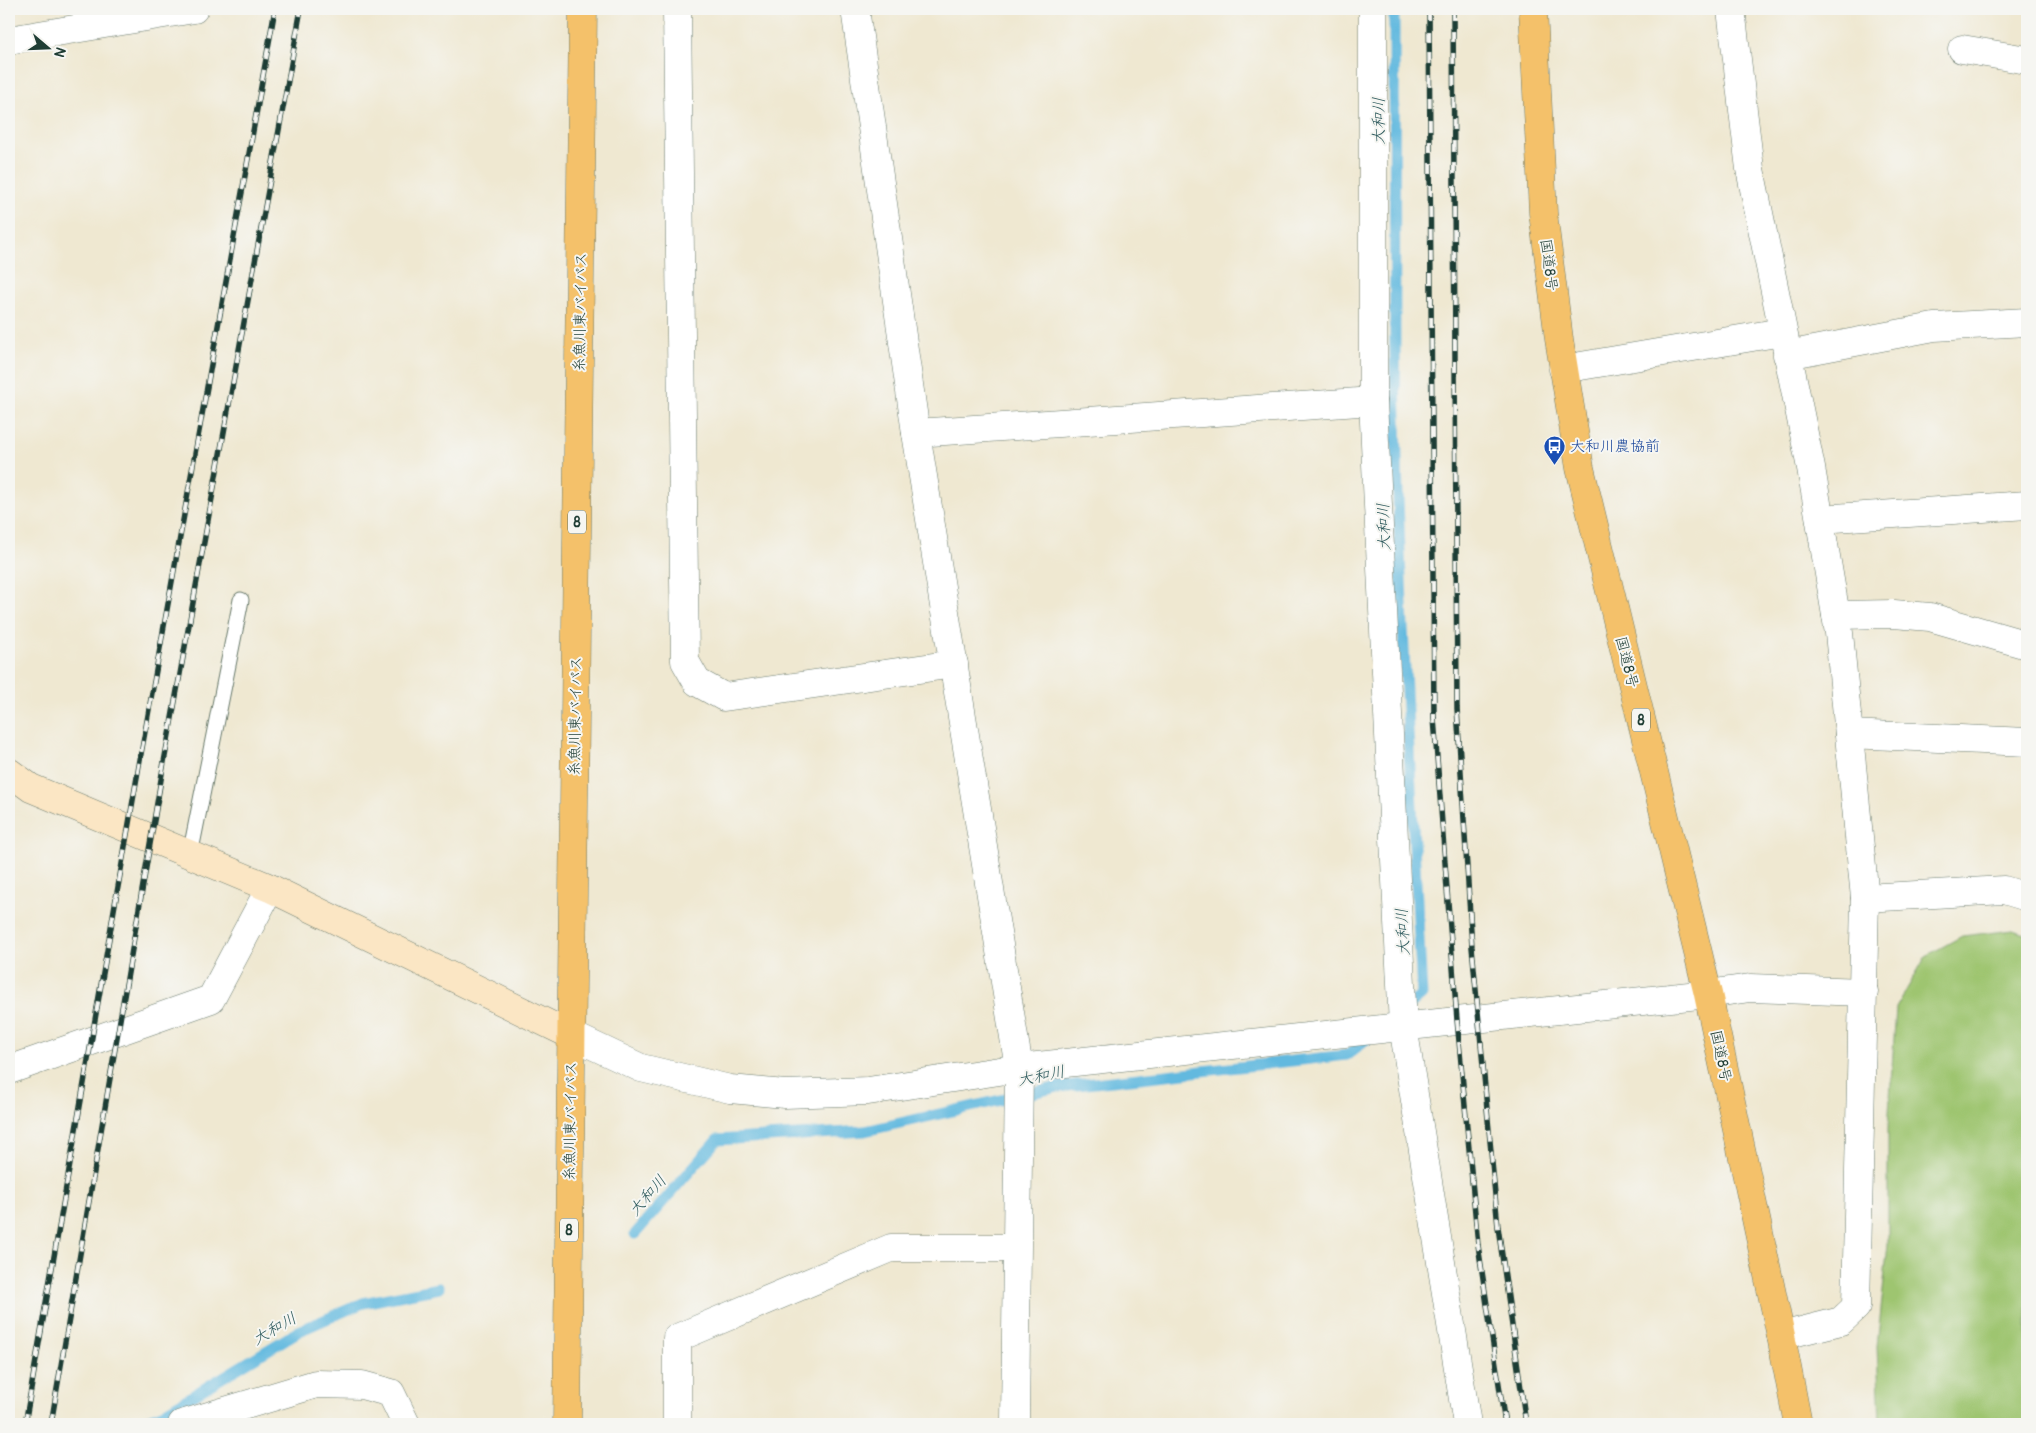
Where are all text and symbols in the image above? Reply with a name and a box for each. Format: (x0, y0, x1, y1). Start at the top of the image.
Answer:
north arrow (22, 22, 72, 72)
text: N (50, 45, 69, 59)
water label: 大和川 (1369, 97, 1389, 145)
street label: 国道8号 (1536, 238, 1561, 292)
street label: 糸魚川東バイパス (570, 252, 591, 372)
bus stop icon: 大和川農協前 (1542, 434, 1566, 465)
place label: 大和川農協前 (1570, 437, 1660, 456)
water label: 大和川 (1373, 503, 1395, 551)
road number: 8 (568, 511, 586, 534)
street label: 国道8号 (1611, 634, 1642, 690)
street label: 糸魚川東バイパス (565, 656, 586, 776)
road number: 8 (1632, 708, 1650, 732)
water label: 大和川 (1392, 907, 1414, 956)
street label: 国道8号 (1706, 1028, 1735, 1084)
street label: 糸魚川東バイパス (560, 1061, 581, 1181)
water label: 大和川 (1016, 1062, 1067, 1090)
water label: 大和川 (624, 1171, 671, 1220)
road number: 8 (560, 1218, 578, 1242)
water label: 大和川 (249, 1308, 300, 1350)

